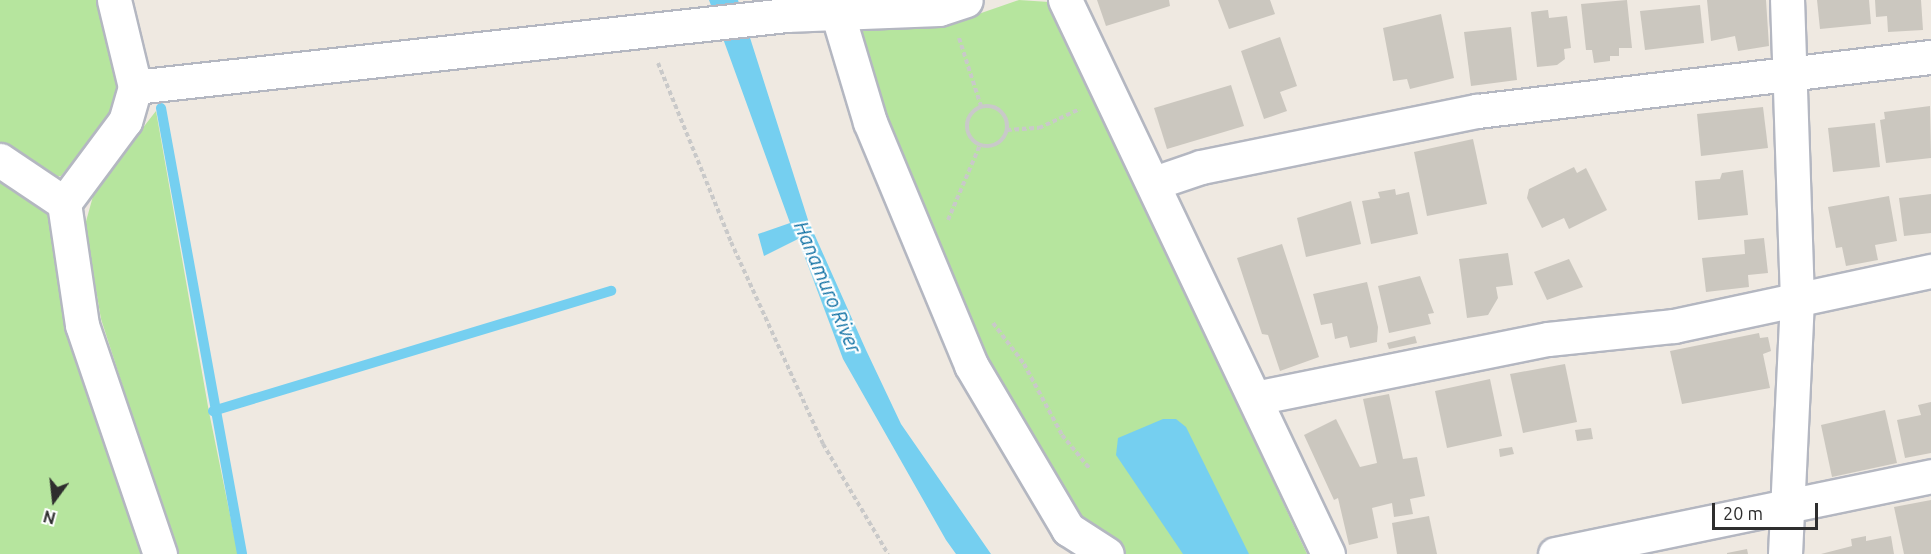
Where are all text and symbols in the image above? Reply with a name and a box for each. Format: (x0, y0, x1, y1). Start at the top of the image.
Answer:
water label: Hanamuro River (789, 217, 867, 357)
north arrow (24, 470, 84, 530)
scale bar (1715, 491, 1822, 529)
text: 20 m (1723, 503, 1763, 523)
text: N (41, 507, 57, 528)

